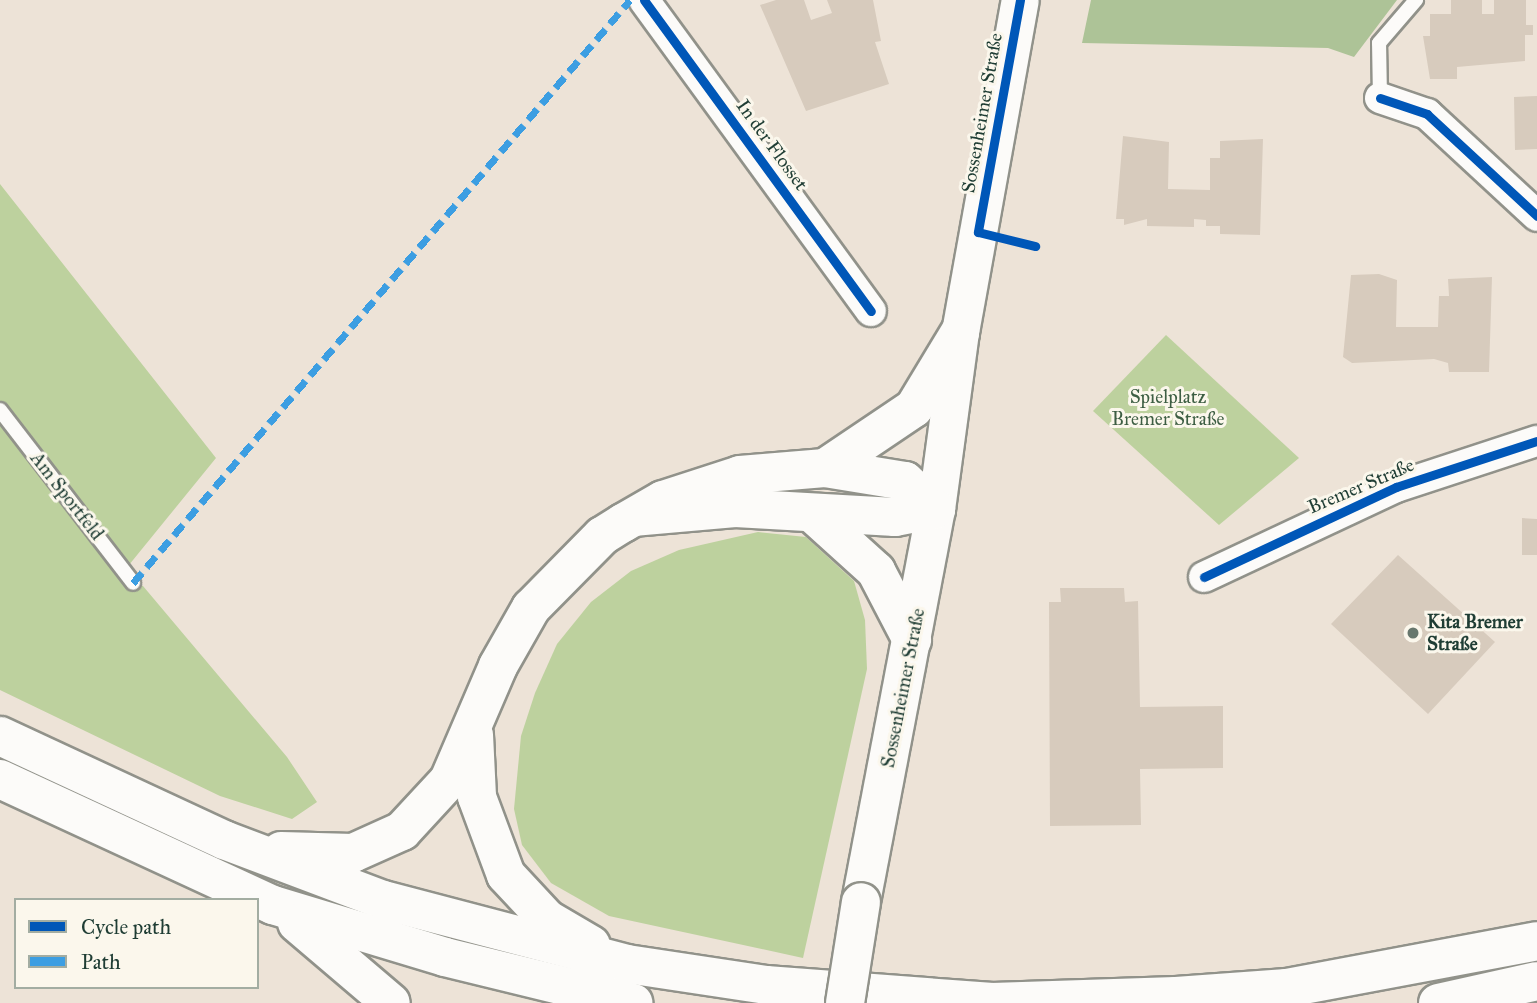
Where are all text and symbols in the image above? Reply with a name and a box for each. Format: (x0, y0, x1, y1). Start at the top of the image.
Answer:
street label: Sossenheimer Straße (957, 31, 1007, 195)
street label: In der Flosset (731, 95, 813, 195)
park label: Spielplatz Bremer Straße (1112, 386, 1224, 430)
street label: Am Sportfeld (26, 447, 108, 545)
street label: Bremer Straße (1305, 453, 1417, 519)
street label: Sossenheimer Straße (876, 606, 930, 770)
place label: Kita Bremer Straße (1427, 611, 1523, 655)
marker: Kita Bremer Straße (1405, 625, 1421, 641)
legend (14, 898, 259, 989)
text: Cycle path (81, 914, 171, 940)
text: Path (81, 949, 121, 975)

